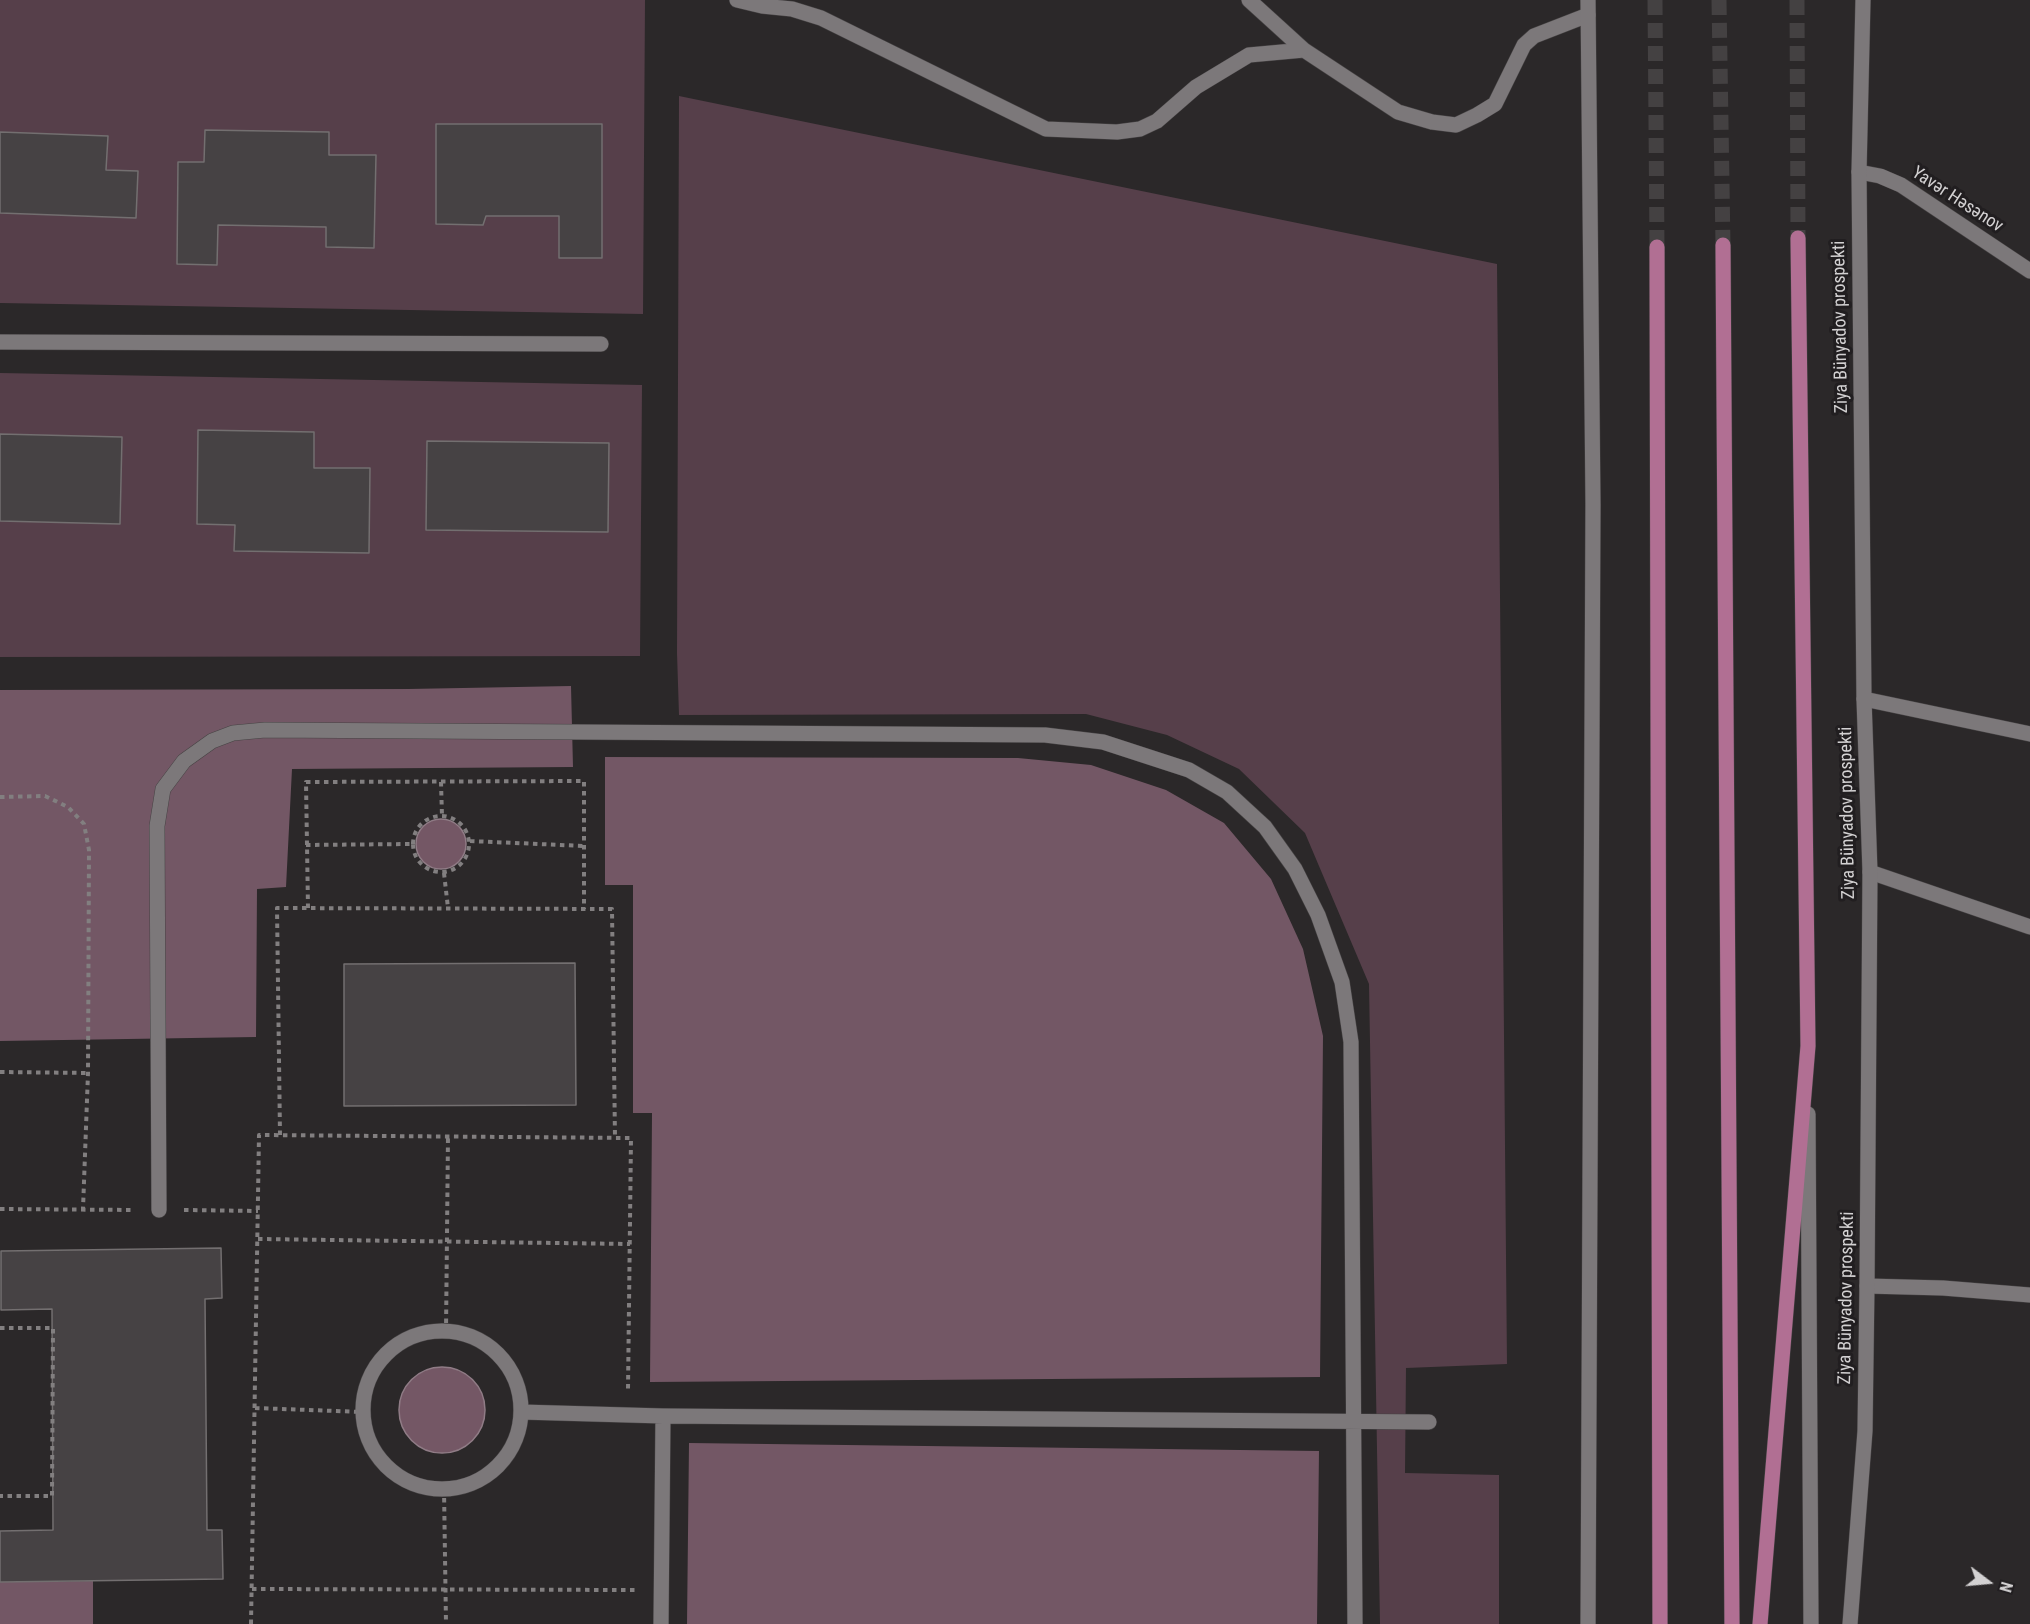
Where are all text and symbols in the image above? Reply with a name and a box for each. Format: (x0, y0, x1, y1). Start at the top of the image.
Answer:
street label: Yavər Həsənov (1907, 162, 2007, 238)
street label: Ziya Bünyadov prospekti (1829, 240, 1853, 414)
street label: Ziya Bünyadov prospekti (1836, 726, 1860, 900)
street label: Ziya Bünyadov prospekti (1835, 1211, 1859, 1385)
north arrow (1958, 1552, 2018, 1612)
text: N (1995, 1580, 2016, 1594)

